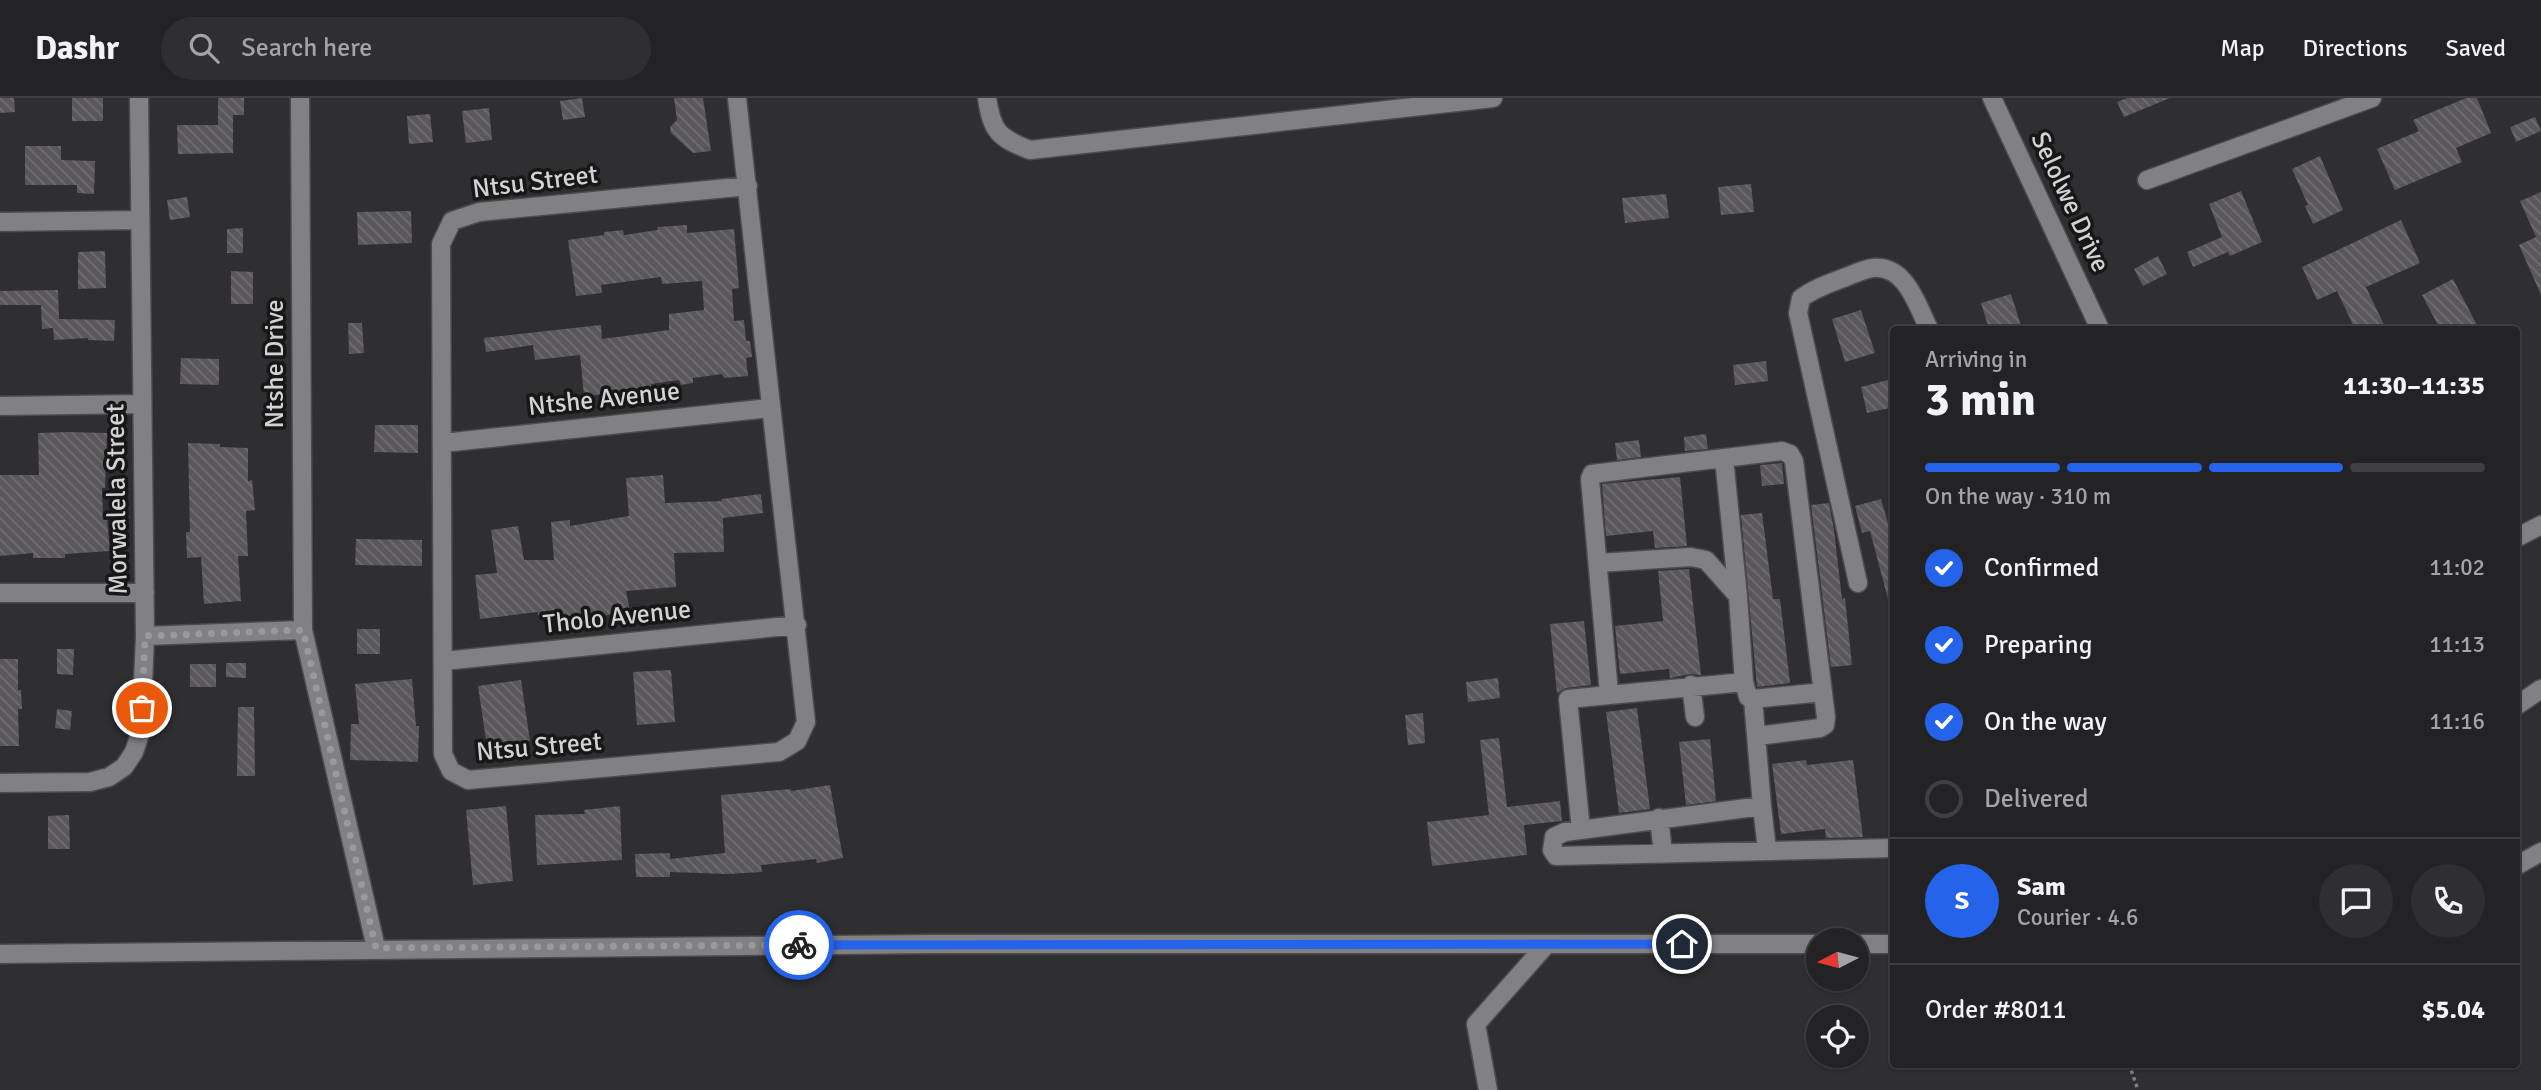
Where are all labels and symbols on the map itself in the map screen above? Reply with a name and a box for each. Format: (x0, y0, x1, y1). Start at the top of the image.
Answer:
street label: Selolwe Drive (2024, 127, 2116, 277)
street label: Ntsu Street (471, 158, 599, 206)
street label: Ntshe Drive (259, 299, 291, 429)
street label: Ntshe Avenue (527, 375, 681, 423)
street label: Morwalela Street (99, 403, 135, 595)
street label: Tholo Avenue (542, 593, 692, 641)
pin (112, 678, 172, 738)
street label: Ntsu Street (475, 726, 603, 768)
courier (764, 910, 834, 980)
pin (1652, 914, 1712, 974)
north arrow (1806, 928, 1869, 990)

